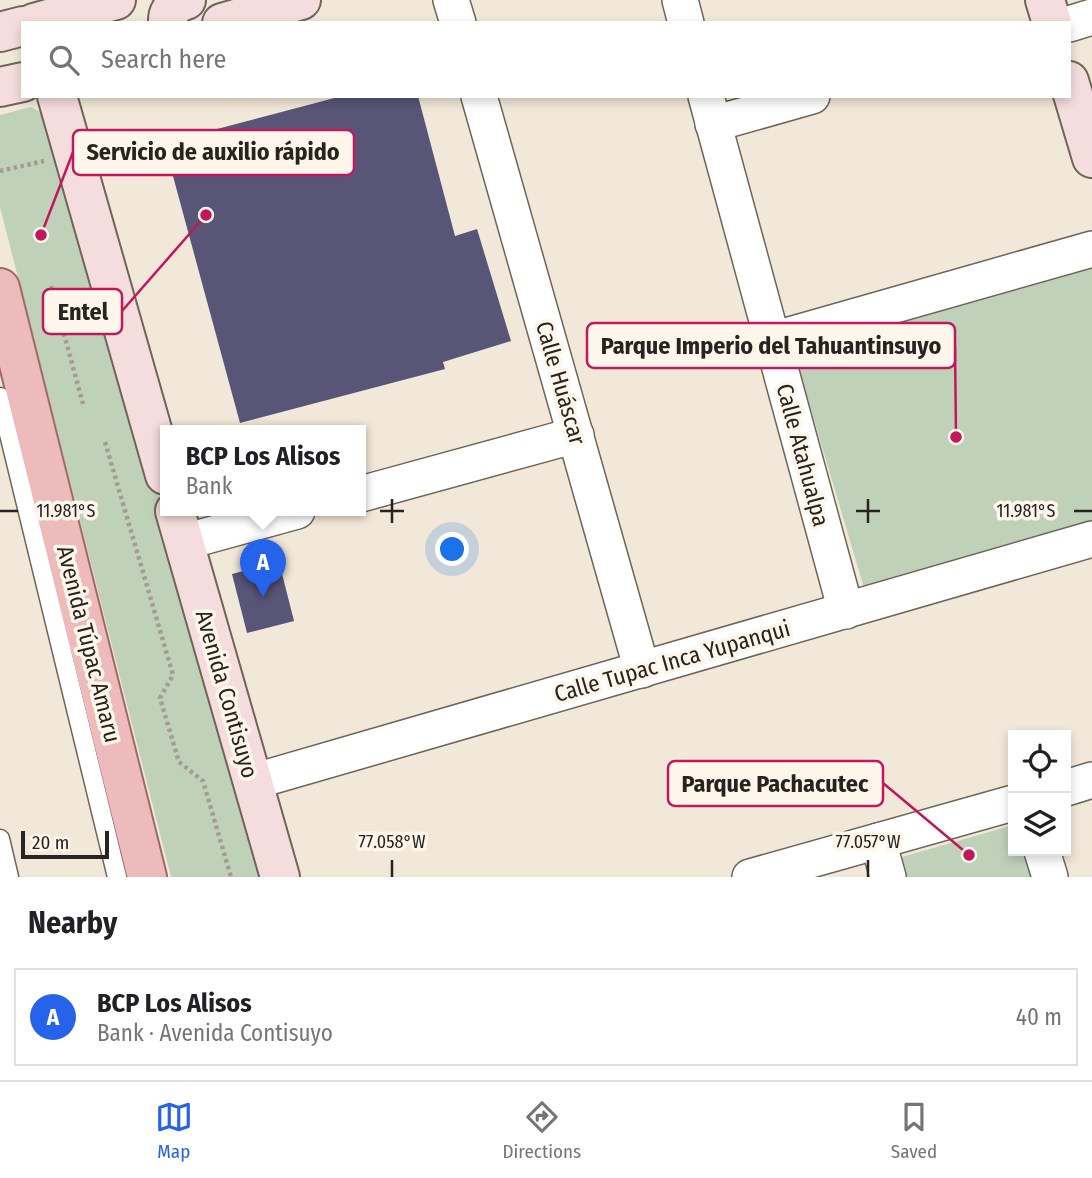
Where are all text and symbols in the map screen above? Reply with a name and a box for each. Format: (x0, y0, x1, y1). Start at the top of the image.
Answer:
search box (21, 21, 1071, 98)
icon: search (45, 41, 83, 79)
text: Search here (101, 44, 226, 75)
callout: Servicio de auxilio rápido (73, 130, 354, 175)
text: Servicio de auxilio rápido (86, 138, 340, 166)
callout: Entel (43, 289, 122, 334)
text: Entel (58, 298, 109, 326)
street label: Calle Huáscar (530, 318, 592, 448)
callout: Parque Imperio del Tahuantinsuyo (587, 323, 955, 368)
text: Parque Imperio del Tahuantinsuyo (601, 332, 941, 360)
street label: Calle Atahualpa (771, 381, 835, 529)
popup (160, 425, 366, 516)
text: BCP Los Alisos (186, 441, 340, 472)
text: Bank (186, 472, 232, 500)
text: 11.981°S (37, 500, 95, 522)
text: 11.981°S (997, 500, 1055, 522)
your location (435, 532, 469, 566)
pin: A (240, 539, 286, 597)
street label: Avenida Túpac Amaru (51, 543, 127, 745)
street label: Avenida Contisuyo (190, 607, 264, 781)
street label: Calle Tupac Inca Yupanqui (551, 614, 793, 708)
map controls (1008, 730, 1071, 856)
button: locate (1008, 730, 1071, 793)
callout: Parque Pachacutec (668, 761, 883, 806)
text: Parque Pachacutec (682, 770, 869, 798)
button: layers (1008, 793, 1071, 856)
scale bar (21, 828, 108, 860)
text: 20 m (32, 831, 69, 854)
text: 77.058°W (359, 831, 426, 853)
text: 77.057°W (836, 831, 901, 853)
text: Nearby (28, 905, 117, 941)
text: BCP Los Alisos (97, 988, 252, 1019)
text: A (47, 1003, 59, 1031)
text: 40 m (1016, 1003, 1062, 1031)
text: Bank · Avenida Contisuyo (97, 1019, 333, 1047)
tab: Map (155, 1098, 193, 1163)
tab: Directions (503, 1098, 581, 1163)
tab: Saved (891, 1098, 937, 1163)

